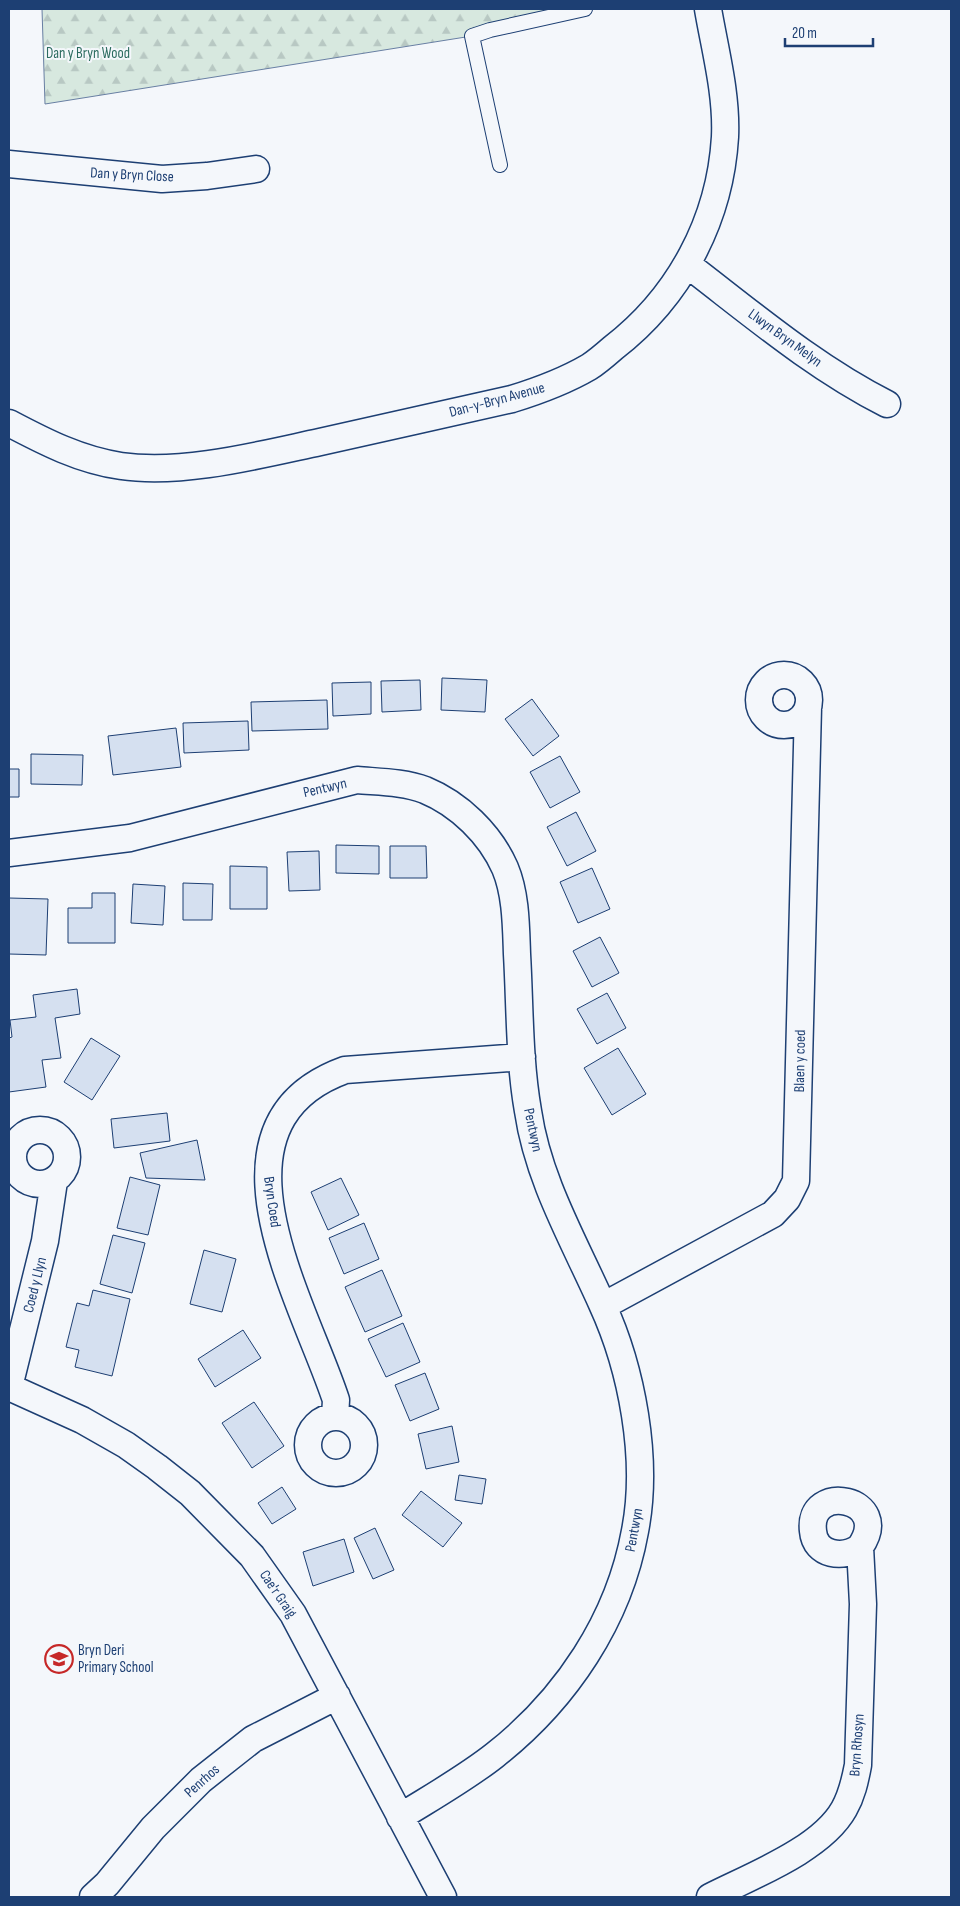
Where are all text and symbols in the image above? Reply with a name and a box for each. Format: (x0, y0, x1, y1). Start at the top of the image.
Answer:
scale bar (785, 15, 872, 47)
text: 20 m (792, 24, 817, 43)
park label: Dan y Bryn Wood (46, 44, 130, 63)
street label: Dan y Bryn Close (90, 163, 174, 187)
street label: Llwyn Bryn Melyn (744, 305, 826, 371)
street label: Dan-y-Bryn Avenue (447, 378, 547, 422)
street label: Pentwyn (301, 774, 349, 802)
street label: Blaen y coed (790, 1029, 810, 1093)
street label: Pentwyn (519, 1106, 547, 1154)
street label: Bryn Coed (259, 1175, 285, 1229)
street label: Coed y Llyn (19, 1255, 51, 1315)
street label: Pentwyn (621, 1507, 647, 1553)
street label: Cae'r Graig (255, 1566, 301, 1622)
place label: Bryn Deri Primary School (78, 1641, 154, 1677)
school or university icon: Bryn Deri Primary School (44, 1644, 74, 1674)
street label: Bryn Rhosyn (845, 1713, 869, 1777)
street label: Penrhos (180, 1760, 224, 1802)

